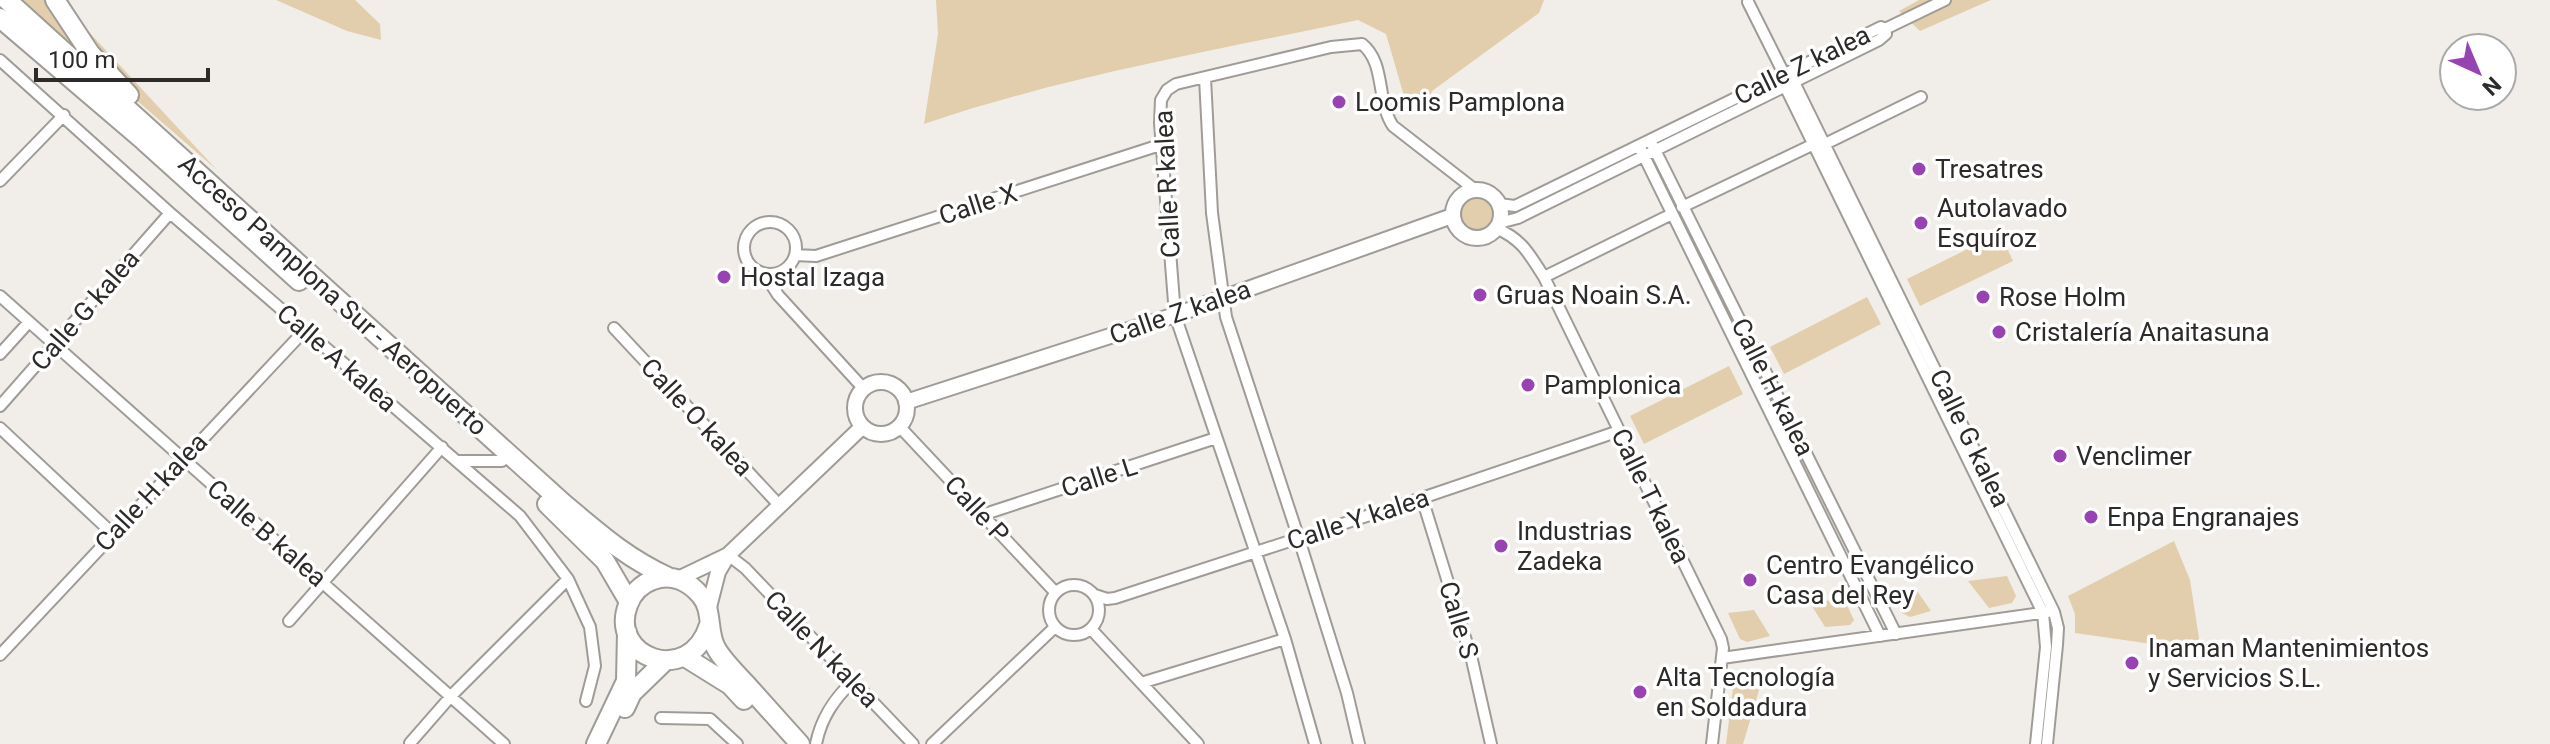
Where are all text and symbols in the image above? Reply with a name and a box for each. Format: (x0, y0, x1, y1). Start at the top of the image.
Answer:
street label: Calle Z kalea (1729, 19, 1875, 111)
scale bar (36, 32, 208, 82)
north arrow (2438, 32, 2518, 112)
text: 100 m (48, 46, 115, 74)
text: N (2477, 72, 2506, 100)
place label: Loomis Pamplona (1355, 87, 1565, 117)
marker: Loomis Pamplona (1330, 93, 1348, 111)
street label: Calle R kalea (1148, 109, 1186, 259)
street label: Acceso Pamplona Sur - Aeropuerto (173, 148, 493, 442)
place label: Tresatres (1935, 154, 2044, 184)
marker: Tresatres (1910, 160, 1928, 178)
street label: Calle X (935, 177, 1021, 231)
place label: Autolavado Esquíroz (1937, 193, 2068, 253)
marker: Autolavado Esquíroz (1912, 214, 1930, 232)
street label: Calle G kalea (25, 244, 145, 376)
place label: Hostal Izaga (740, 262, 885, 292)
marker: Hostal Izaga (715, 268, 733, 286)
street label: Calle Z kalea (1105, 274, 1255, 350)
place label: Gruas Noain S.A. (1496, 280, 1692, 310)
place label: Rose Holm (1999, 282, 2126, 312)
marker: Gruas Noain S.A. (1471, 286, 1489, 304)
marker: Rose Holm (1974, 288, 1992, 306)
street label: Calle A kalea (271, 298, 403, 418)
street label: Calle H kalea (1725, 313, 1821, 461)
place label: Cristalería Anaitasuna (2015, 317, 2270, 347)
marker: Cristalería Anaitasuna (1990, 323, 2008, 341)
street label: Calle O kalea (635, 352, 759, 482)
street label: Calle G kalea (1924, 364, 2016, 512)
place label: Pamplonica (1544, 370, 1681, 400)
marker: Pamplonica (1519, 376, 1537, 394)
street label: Calle T kalea (1605, 424, 1697, 568)
street label: Calle H kalea (89, 427, 213, 557)
place label: Venclimer (2076, 441, 2192, 471)
marker: Venclimer (2051, 447, 2069, 465)
street label: Calle L (1057, 451, 1141, 503)
street label: Calle P (939, 469, 1015, 549)
street label: Calle B kalea (201, 473, 333, 593)
street label: Calle Y kalea (1283, 482, 1433, 556)
place label: Enpa Engranajes (2107, 502, 2299, 532)
marker: Enpa Engranajes (2082, 508, 2100, 526)
place label: Industrias Zadeka (1517, 516, 1632, 576)
marker: Industrias Zadeka (1492, 537, 1510, 555)
place label: Centro Evangélico Casa del Rey (1766, 550, 1974, 610)
marker: Centro Evangélico Casa del Rey (1741, 571, 1759, 589)
street label: Calle S (1433, 578, 1485, 662)
street label: Calle N kalea (759, 584, 885, 714)
place label: Inaman Mantenimientos y Servicios S.L. (2148, 633, 2429, 693)
marker: Inaman Mantenimientos y Servicios S.L. (2123, 654, 2141, 672)
place label: Alta Tecnología en Soldadura (1656, 662, 1835, 722)
marker: Alta Tecnología en Soldadura (1631, 683, 1649, 701)

